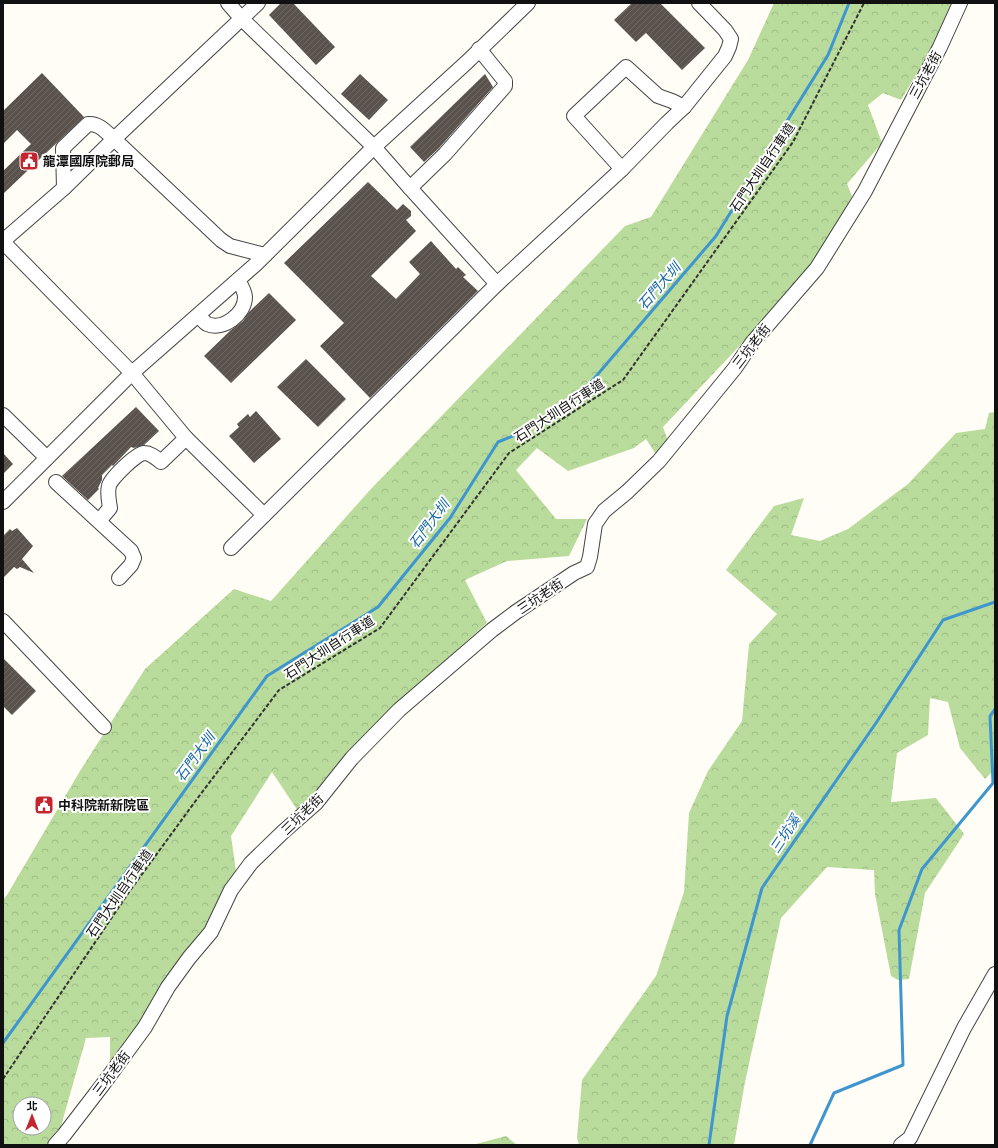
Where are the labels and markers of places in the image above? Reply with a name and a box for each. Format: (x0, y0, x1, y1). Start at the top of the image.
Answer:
public building icon: 龍潭國原院郵局 (18, 150, 40, 172)
place label: 龍潭國原院郵局 (43, 153, 134, 170)
public building icon: 中科院新新院區 (33, 794, 55, 816)
place label: 中科院新新院區 (58, 797, 149, 814)

